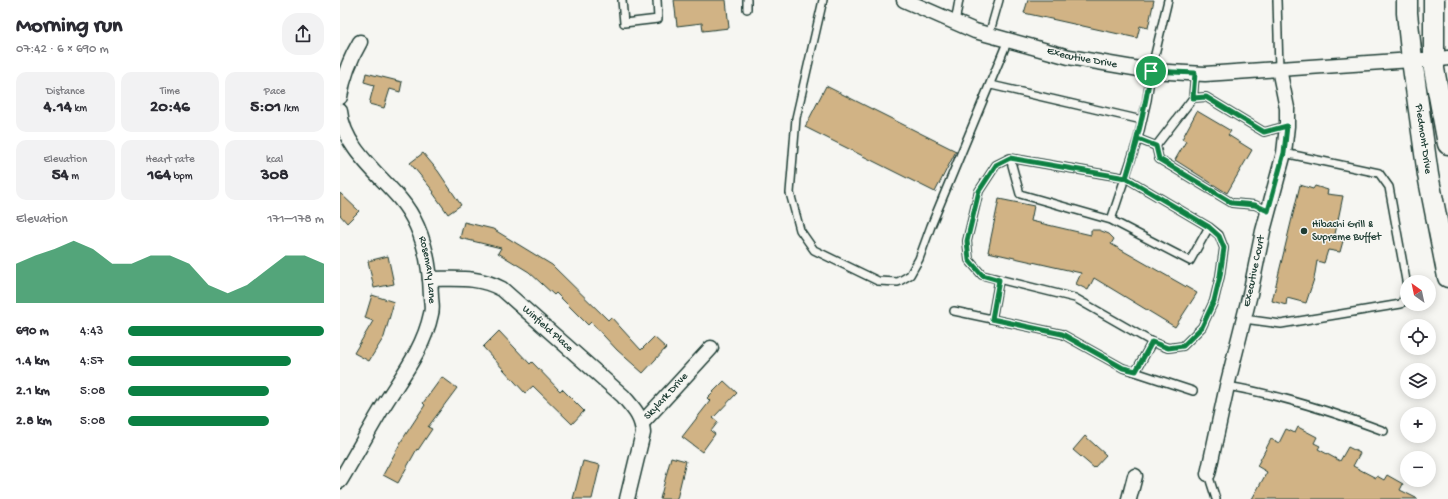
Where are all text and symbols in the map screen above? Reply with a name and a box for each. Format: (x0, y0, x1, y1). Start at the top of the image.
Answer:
button: share (282, 13, 324, 55)
text: Morning run (16, 14, 122, 40)
text: 07:42 · 6 × 690 m (16, 42, 109, 57)
street label: Executive Drive (1046, 45, 1118, 71)
pin (1134, 54, 1168, 88)
icon: arrive (1140, 60, 1162, 82)
text: Distance (46, 86, 85, 98)
text: Time (160, 86, 180, 98)
text: Pace (264, 86, 285, 98)
text: 4.14 (44, 98, 72, 118)
text: 20:46 (150, 98, 190, 118)
text: 5:01 (250, 98, 281, 118)
street label: Piedmont Drive (1412, 102, 1434, 175)
text: km (72, 103, 87, 115)
text: /km (281, 103, 299, 115)
text: Elevation (43, 154, 87, 166)
text: Heart rate (145, 154, 195, 166)
text: kcal (266, 154, 283, 166)
text: 54 (52, 166, 69, 186)
text: 164 (147, 166, 171, 186)
text: 308 (261, 166, 289, 186)
text: m (69, 171, 79, 183)
text: bpm (171, 171, 193, 183)
text: Elevation (16, 212, 68, 227)
text: 171–178 m (267, 212, 324, 227)
place label: Hibachi Grill & Supreme Buffet (1312, 219, 1383, 244)
marker: Hibachi Grill & Supreme Buffet (1299, 226, 1309, 236)
street label: Executive Court (1241, 233, 1268, 308)
street label: Rosemary Lane (415, 235, 438, 305)
north arrow (1400, 275, 1436, 311)
map controls (1400, 275, 1436, 487)
street label: Winfield Place (519, 303, 575, 355)
button: locate (1400, 319, 1436, 355)
text: 690 m (16, 324, 49, 339)
text: 4:43 (80, 324, 103, 339)
text: 1.4 km (16, 354, 50, 369)
text: 4:57 (80, 354, 104, 369)
button: layers (1400, 363, 1436, 399)
street label: Skylark Drive (642, 370, 691, 422)
text: 2.1 km (16, 384, 50, 399)
text: 5:08 (80, 384, 105, 399)
button: + (1400, 407, 1436, 443)
text: 2.8 km (16, 414, 52, 429)
text: 5:08 (80, 414, 105, 429)
button: − (1400, 451, 1436, 487)

